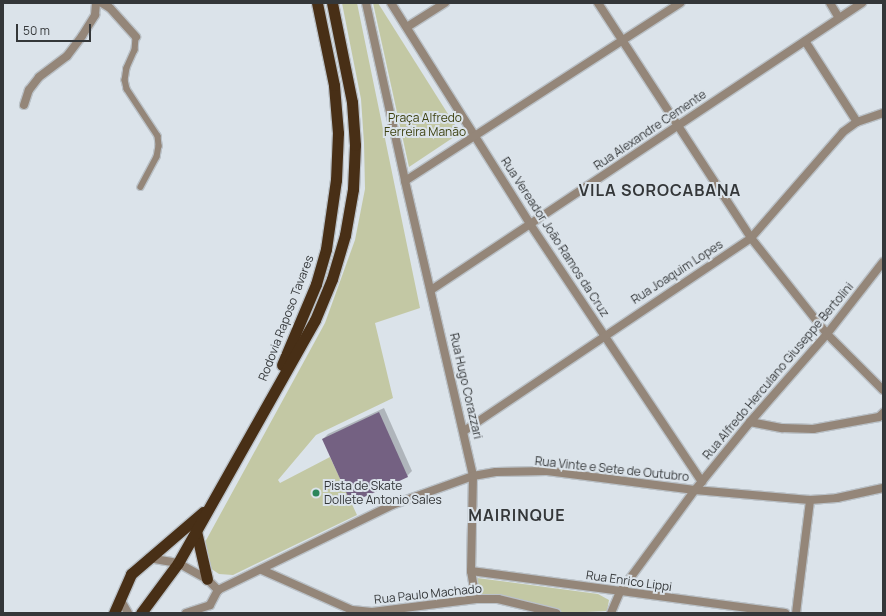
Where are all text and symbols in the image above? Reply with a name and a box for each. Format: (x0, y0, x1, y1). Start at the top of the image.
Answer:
scale bar (18, 16, 93, 42)
text: 50 m (23, 22, 50, 39)
street label: Rua Alexandre Cemente (591, 87, 709, 173)
park label: Praça Alfredo Ferreira Manão (384, 111, 466, 139)
street label: Rua Vereador João Ramos da Cruz (498, 154, 612, 320)
district label: VILA SOROCABANA (579, 180, 741, 200)
street label: Rua Joaquim Lopes (628, 237, 726, 307)
street label: Rodovia Raposo Tavares (255, 253, 317, 383)
street label: Rua Alfredo Herculano Giuseppe Bertolini (700, 280, 856, 462)
street label: Rua Hugo Corazzari (447, 332, 485, 440)
street label: Rua Vinte e Sete de Outubro (534, 454, 690, 484)
place label: Pista de Skate Dollete Antonio Sales (324, 479, 442, 507)
marker: Pista de Skate Dollete Antonio Sales (311, 488, 321, 498)
district label: MAIRINQUE (468, 505, 566, 525)
street label: Rua Enrico Lippi (585, 568, 673, 594)
street label: Rua Paulo Machado (373, 581, 483, 607)

